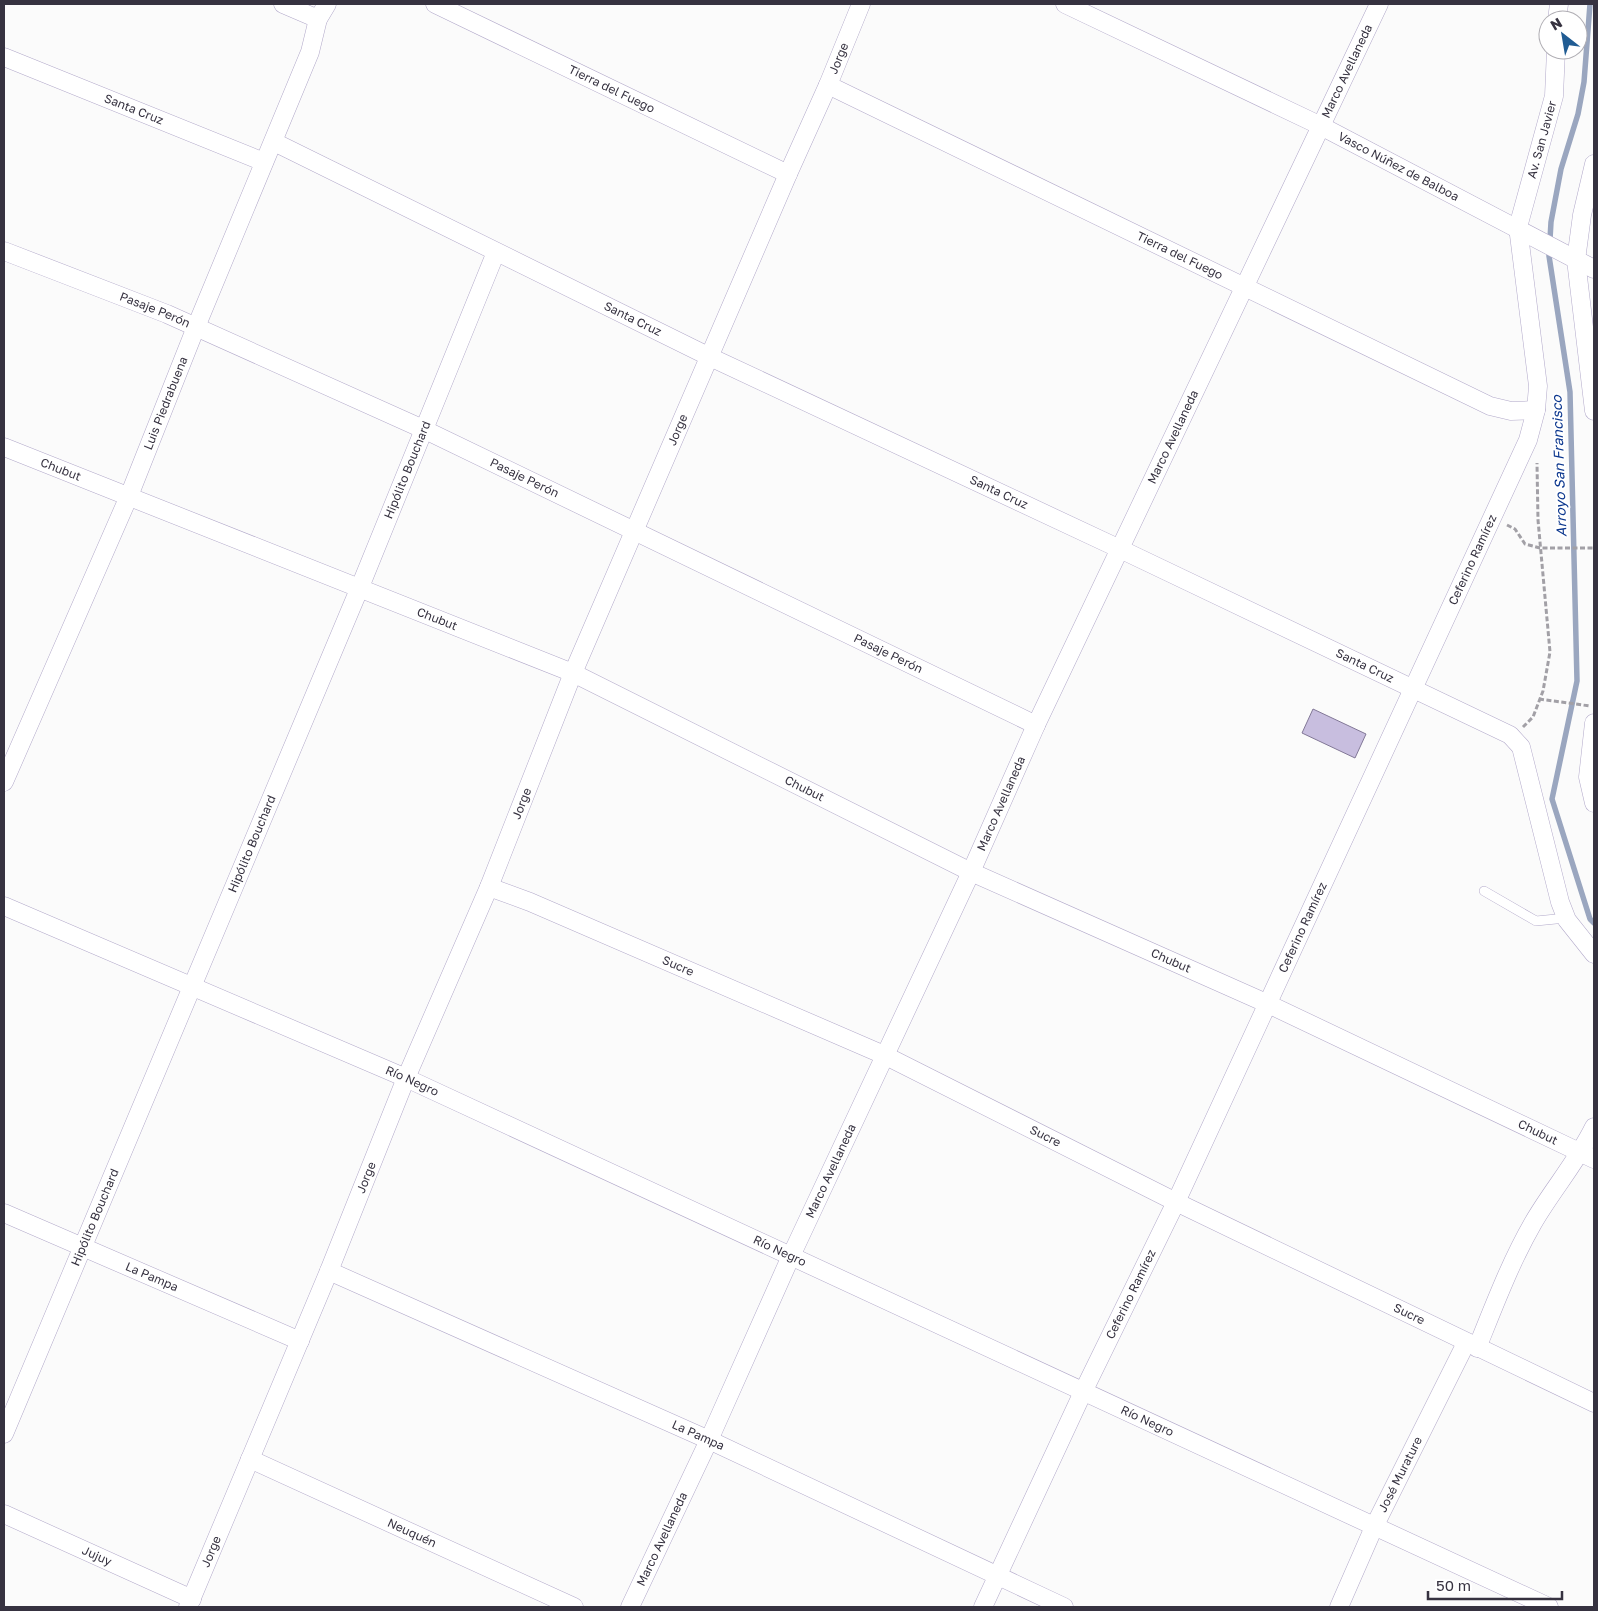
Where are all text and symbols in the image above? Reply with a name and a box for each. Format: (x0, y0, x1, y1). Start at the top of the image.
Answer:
north arrow (1538, 10, 1588, 60)
text: N (1547, 13, 1565, 33)
street label: Marco Avellaneda (1318, 22, 1375, 120)
street label: Jorge (825, 40, 852, 76)
street label: Tierra del Fuego (566, 61, 657, 116)
street label: Santa Cruz (102, 90, 166, 128)
street label: Av. San Javier (1524, 99, 1559, 180)
street label: Vasco Núñez de Balboa (1336, 128, 1462, 204)
street label: Tierra del Fuego (1135, 228, 1226, 282)
street label: Pasaje Perón (118, 288, 193, 330)
street label: Santa Cruz (602, 298, 664, 339)
street label: Luis Piedrabuena (140, 354, 191, 452)
street label: Marco Avellaneda (1144, 387, 1201, 486)
water label: Arroyo San Francisco (1547, 393, 1569, 537)
street label: Jorge (664, 412, 691, 448)
street label: Hipólito Bouchard (380, 419, 434, 521)
street label: Chubut (38, 454, 83, 484)
street label: Pasaje Perón (488, 455, 562, 501)
street label: Santa Cruz (967, 472, 1031, 512)
street label: Ceferino Ramírez (1445, 512, 1500, 607)
street label: Chubut (415, 604, 460, 633)
street label: Pasaje Perón (852, 630, 925, 676)
street label: Santa Cruz (1333, 645, 1396, 686)
street label: Marco Avellaneda (973, 754, 1028, 853)
street label: Chubut (782, 772, 827, 805)
street label: Jorge (508, 785, 534, 821)
street label: Hipólito Bouchard (224, 793, 279, 895)
street label: Ceferino Ramírez (1275, 880, 1330, 975)
street label: Chubut (1149, 945, 1194, 976)
street label: Sucre (660, 952, 696, 979)
street label: Río Negro (383, 1062, 441, 1099)
street label: Chubut (1516, 1116, 1561, 1148)
street label: Marco Avellaneda (802, 1121, 859, 1220)
street label: Sucre (1027, 1122, 1064, 1150)
street label: Jorge (353, 1159, 379, 1195)
street label: Hipólito Bouchard (67, 1166, 122, 1268)
street label: Río Negro (751, 1232, 809, 1269)
street label: Ceferino Ramírez (1102, 1247, 1159, 1341)
street label: La Pampa (123, 1258, 181, 1294)
street label: Sucre (1391, 1300, 1428, 1328)
street label: Río Negro (1118, 1402, 1176, 1439)
street label: La Pampa (670, 1416, 727, 1453)
street label: José Murature (1375, 1434, 1425, 1515)
street label: Marco Avellaneda (633, 1490, 690, 1588)
street label: Neuquén (385, 1515, 439, 1550)
street label: Jorge (197, 1533, 224, 1570)
street label: Jujuy (80, 1542, 115, 1569)
scale bar (1428, 1568, 1562, 1600)
text: 50 m (1436, 1576, 1471, 1594)

